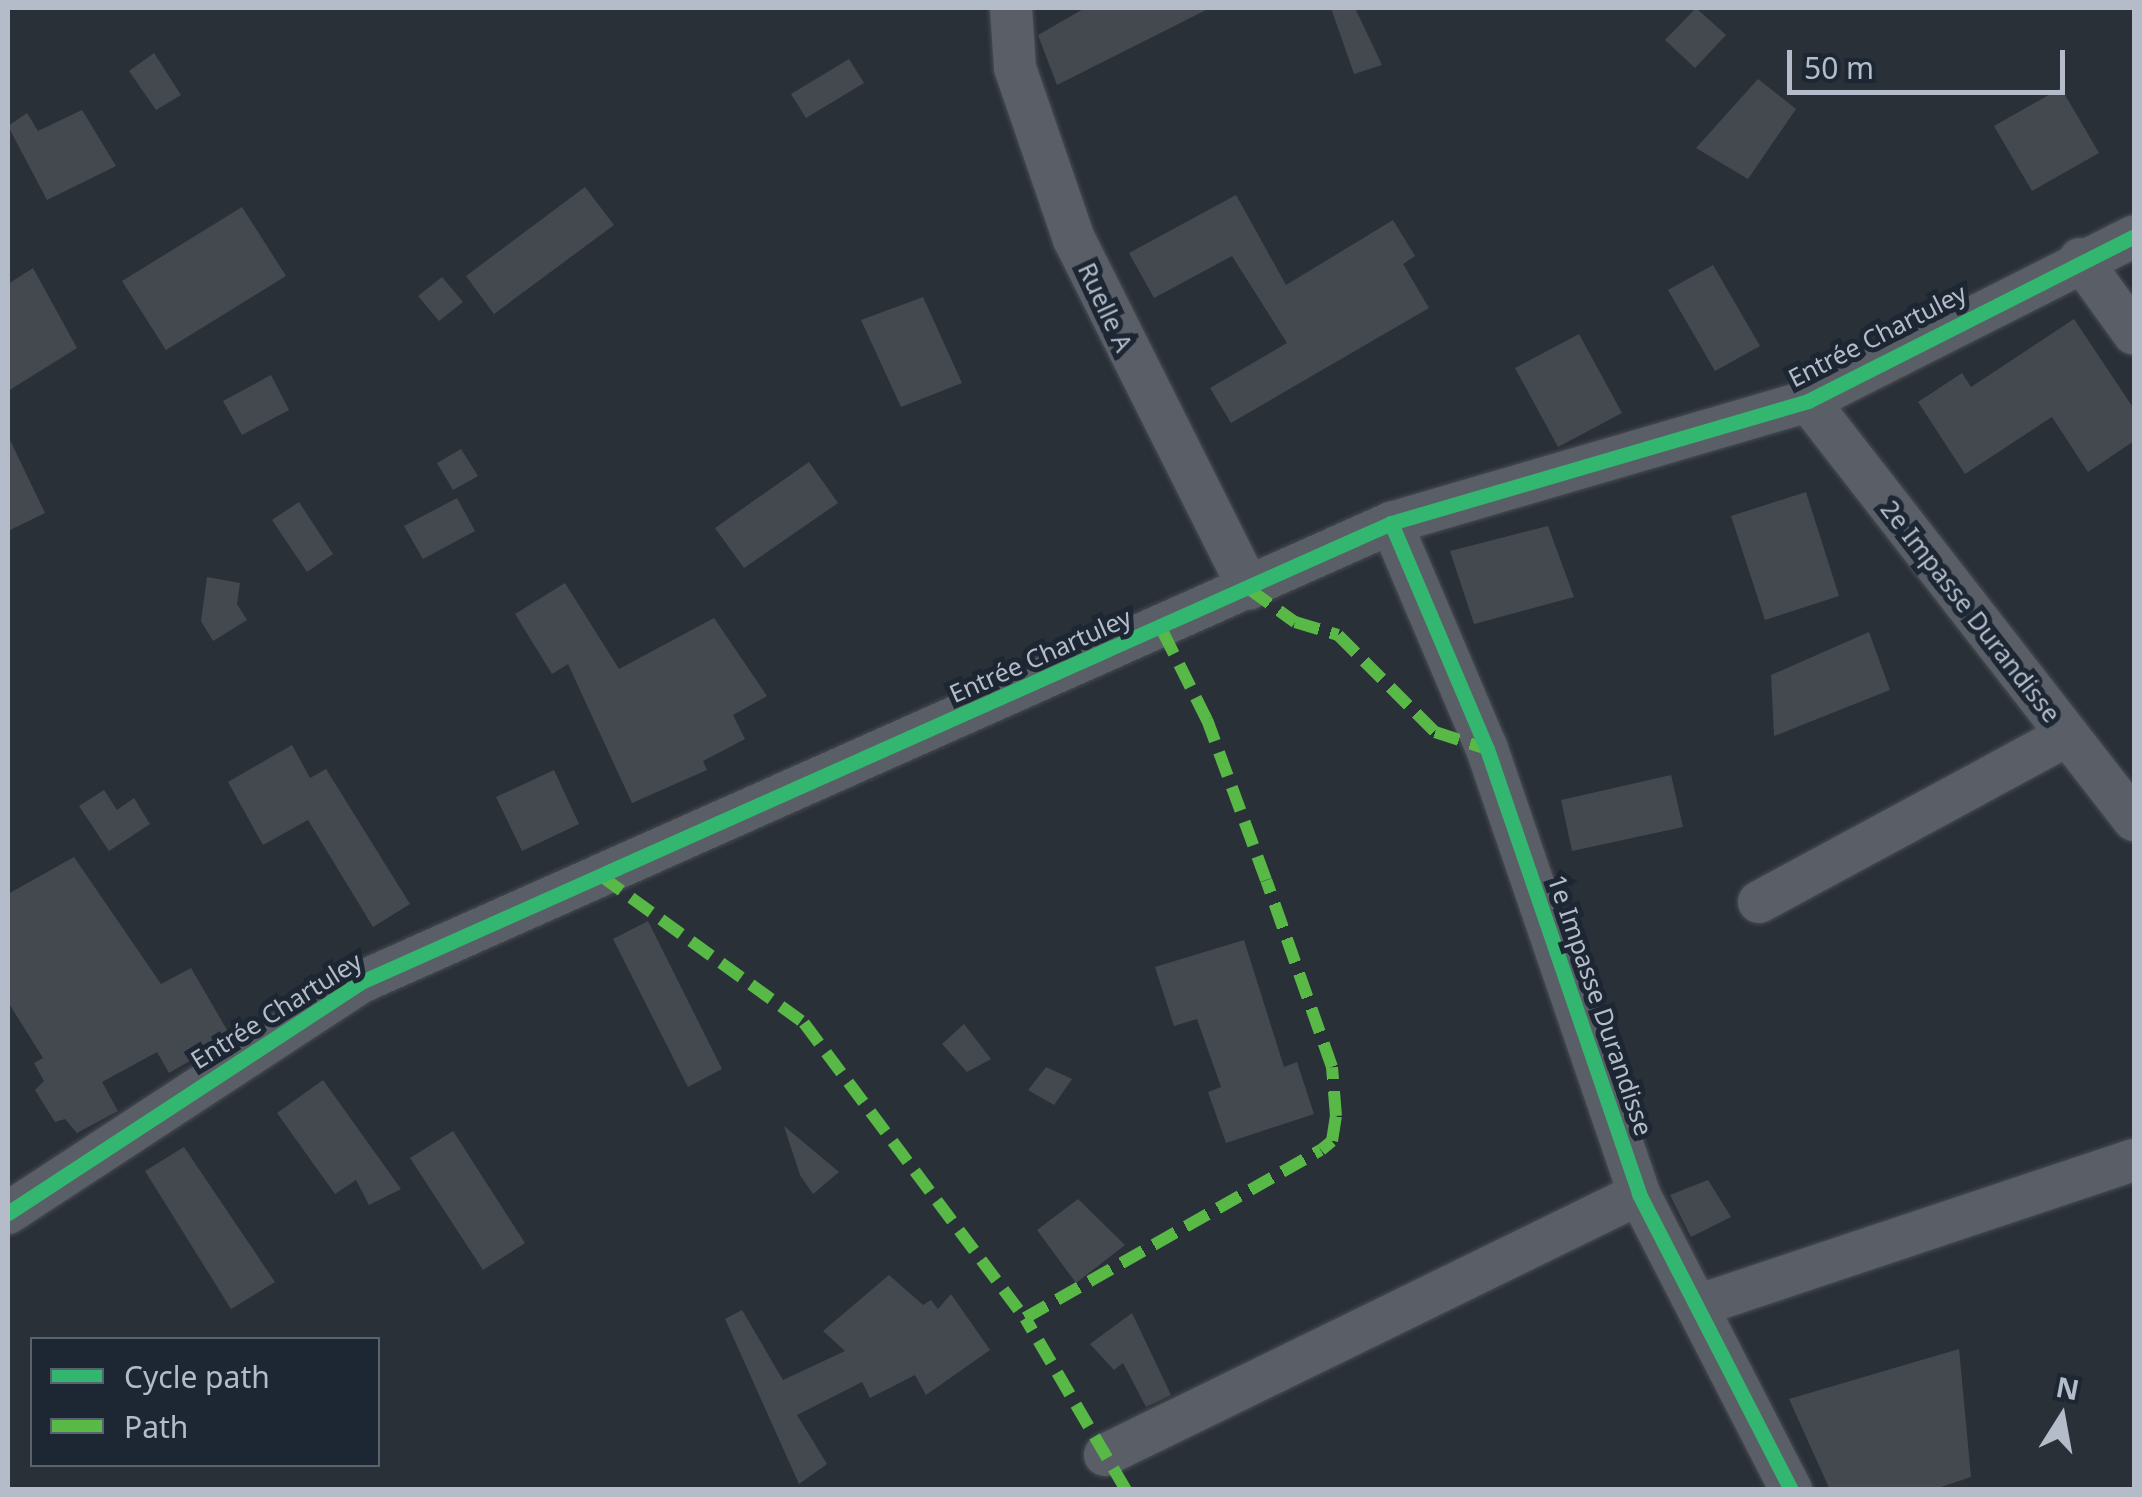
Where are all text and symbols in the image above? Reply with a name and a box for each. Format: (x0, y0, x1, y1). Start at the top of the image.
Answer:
scale bar (1792, 30, 2070, 92)
text: 50 m (1804, 47, 1874, 88)
street label: Ruelle A (1072, 258, 1140, 356)
street label: Entrée Chartuley (1783, 277, 1971, 393)
street label: 2e Impasse Durandisse (1875, 494, 2067, 728)
street label: Entrée Chartuley (944, 601, 1136, 709)
street label: 1e Impasse Durandisse (1542, 871, 1660, 1139)
street label: Entrée Chartuley (185, 945, 367, 1075)
legend (30, 1337, 380, 1467)
text: Cycle path (124, 1356, 270, 1397)
north arrow (2012, 1367, 2112, 1467)
text: N (2053, 1367, 2083, 1408)
text: Path (124, 1406, 188, 1447)

